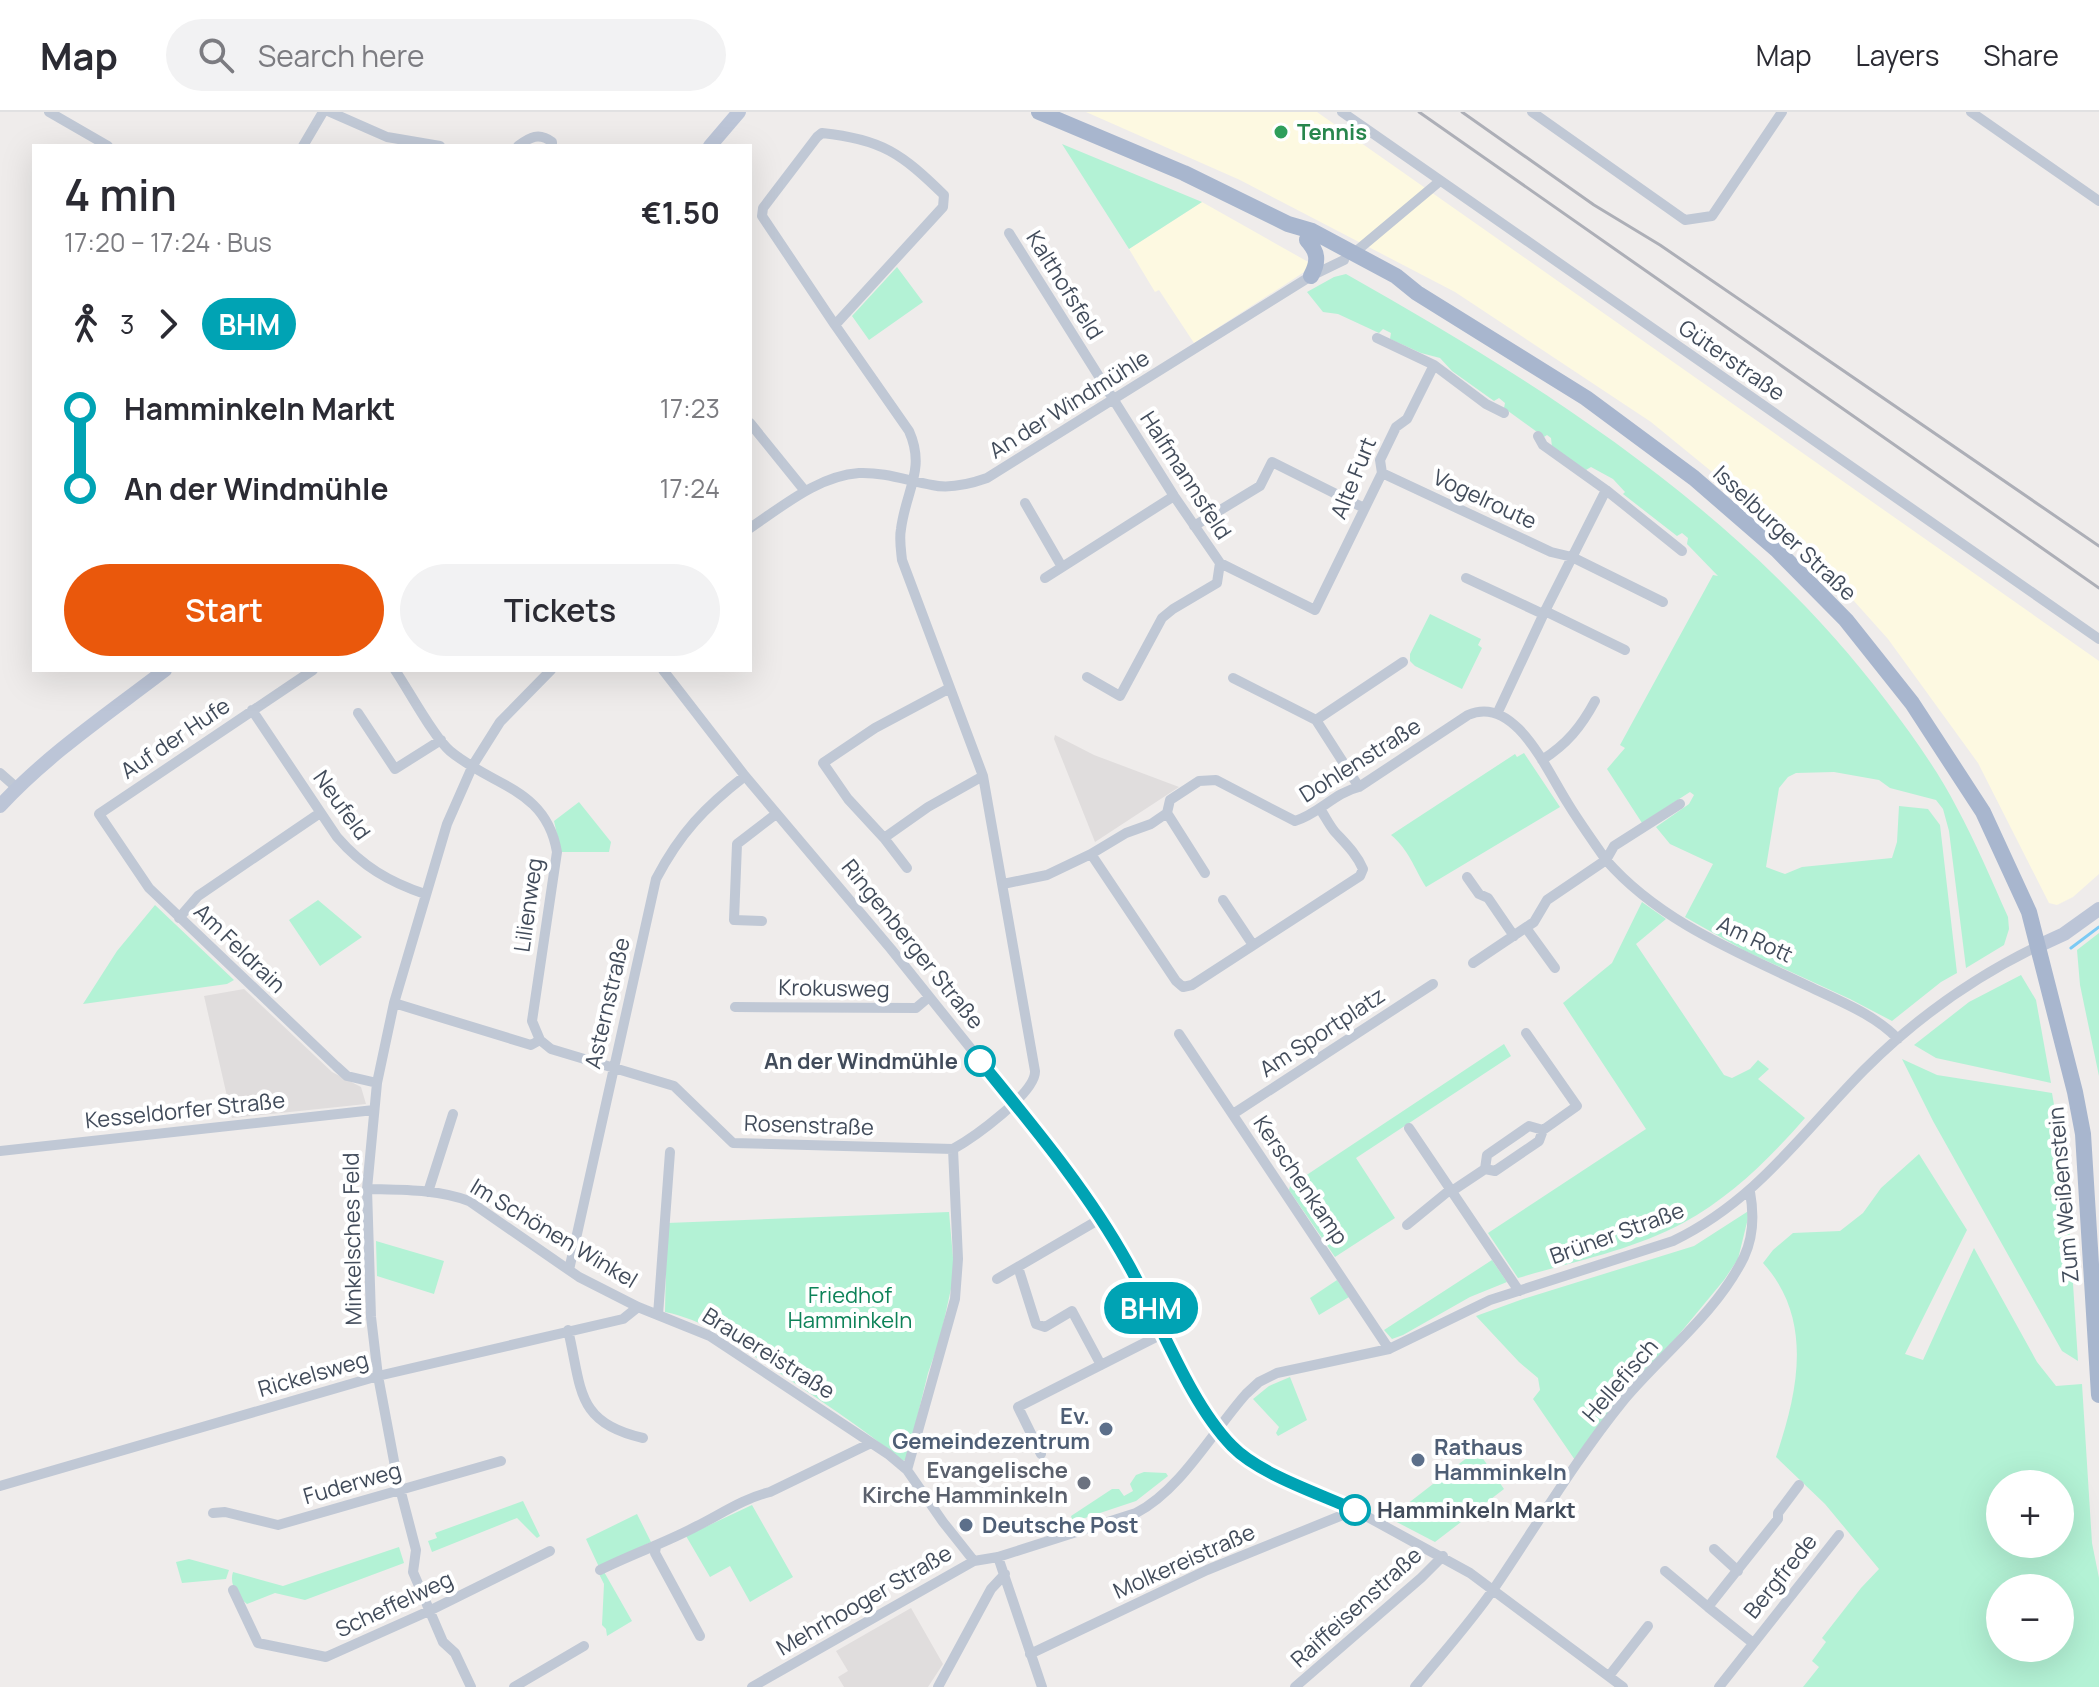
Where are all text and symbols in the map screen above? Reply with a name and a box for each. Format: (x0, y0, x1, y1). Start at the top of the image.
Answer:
search box (166, 19, 726, 91)
text: Map (40, 29, 118, 81)
icon: search (194, 33, 238, 77)
text: Search here (258, 35, 425, 76)
text: Map (1756, 36, 1812, 74)
text: Layers (1856, 36, 1939, 74)
text: Share (1983, 36, 2059, 74)
place label: Tennis (1297, 117, 1367, 147)
marker: Tennis (1272, 123, 1290, 141)
text: 4 min (64, 164, 177, 224)
text: €1.50 (641, 192, 720, 233)
text: 17:20 – 17:24 · Bus (64, 224, 272, 260)
street label: Kalthofsfeld (1020, 225, 1110, 345)
icon: walk (64, 302, 108, 346)
icon: forward (146, 302, 190, 346)
text: BHM (218, 305, 280, 343)
text: 3 (120, 306, 134, 342)
street label: Güterstraße (1673, 312, 1791, 408)
street label: An der Windmühle (983, 343, 1155, 465)
text: Hamminkeln Markt (124, 388, 395, 429)
text: 17:23 (660, 390, 720, 426)
street label: Halfmannsfeld (1133, 405, 1239, 545)
street label: Alte Furt (1323, 433, 1383, 523)
street label: Isselburger Straße (1707, 459, 1863, 608)
street label: Vogelroute (1428, 462, 1542, 536)
text: An der Windmühle (124, 468, 389, 509)
text: 17:24 (659, 470, 720, 506)
button: Start (64, 564, 384, 656)
button: Tickets (400, 564, 720, 656)
street label: Auf der Hufe (114, 690, 236, 786)
street label: Dohlenstraße (1294, 711, 1426, 809)
street label: Neufeld (307, 764, 377, 846)
street label: Ringenberger Straße (835, 853, 991, 1035)
street label: Lilienweg (507, 856, 549, 954)
street label: Am Feldrain (188, 897, 292, 999)
street label: Am Rott (1712, 908, 1798, 970)
street label: Asternstraße (577, 934, 637, 1072)
street label: Krokusweg (778, 972, 890, 1004)
street label: Am Sportplatz (1253, 980, 1391, 1084)
place label: An der Windmühle (764, 1046, 958, 1076)
marker: An der Windmühle (965, 1046, 995, 1076)
street label: Kesseldorfer Straße (84, 1085, 287, 1135)
street label: Zum Weißenstein (2040, 1106, 2086, 1284)
street label: Rosenstraße (744, 1108, 875, 1142)
street label: Kerschenkamp (1247, 1110, 1355, 1250)
street label: Minkelsches Feld (335, 1152, 369, 1326)
street label: Im Schönen Winkel (465, 1171, 643, 1295)
street label: Brüner Straße (1546, 1195, 1688, 1271)
park label: Friedhof Hamminkeln (788, 1280, 912, 1335)
line badge: BHM (1105, 1282, 1197, 1334)
text: BHM (1120, 1289, 1182, 1327)
street label: Brauereistraße (697, 1300, 841, 1406)
street label: Hellefisch (1576, 1332, 1664, 1428)
street label: Rickelsweg (254, 1344, 372, 1404)
place label: Ev. Gemeindezentrum (892, 1401, 1090, 1456)
marker: Ev. Gemeindezentrum (1097, 1420, 1115, 1438)
place label: Rathaus Hamminkeln (1434, 1432, 1567, 1487)
marker: Rathaus Hamminkeln (1409, 1451, 1427, 1469)
street label: Fuderweg (300, 1455, 404, 1511)
place label: Evangelische Kirche Hamminkeln (862, 1455, 1068, 1510)
map controls (1986, 1470, 2074, 1662)
button: + (1986, 1470, 2074, 1558)
marker: Evangelische Kirche Hamminkeln (1075, 1474, 1093, 1492)
marker: Hamminkeln Markt (1340, 1495, 1370, 1525)
place label: Hamminkeln Markt (1377, 1495, 1576, 1525)
place label: Deutsche Post (982, 1510, 1139, 1540)
marker: Deutsche Post (957, 1516, 975, 1534)
street label: Molkereistraße (1108, 1516, 1260, 1606)
street label: Bergfrede (1737, 1527, 1824, 1625)
street label: Mehrhooger Straße (771, 1538, 957, 1662)
street label: Raiffeisenstraße (1284, 1540, 1428, 1674)
street label: Scheffelweg (330, 1564, 458, 1644)
button: − (1986, 1574, 2074, 1662)

